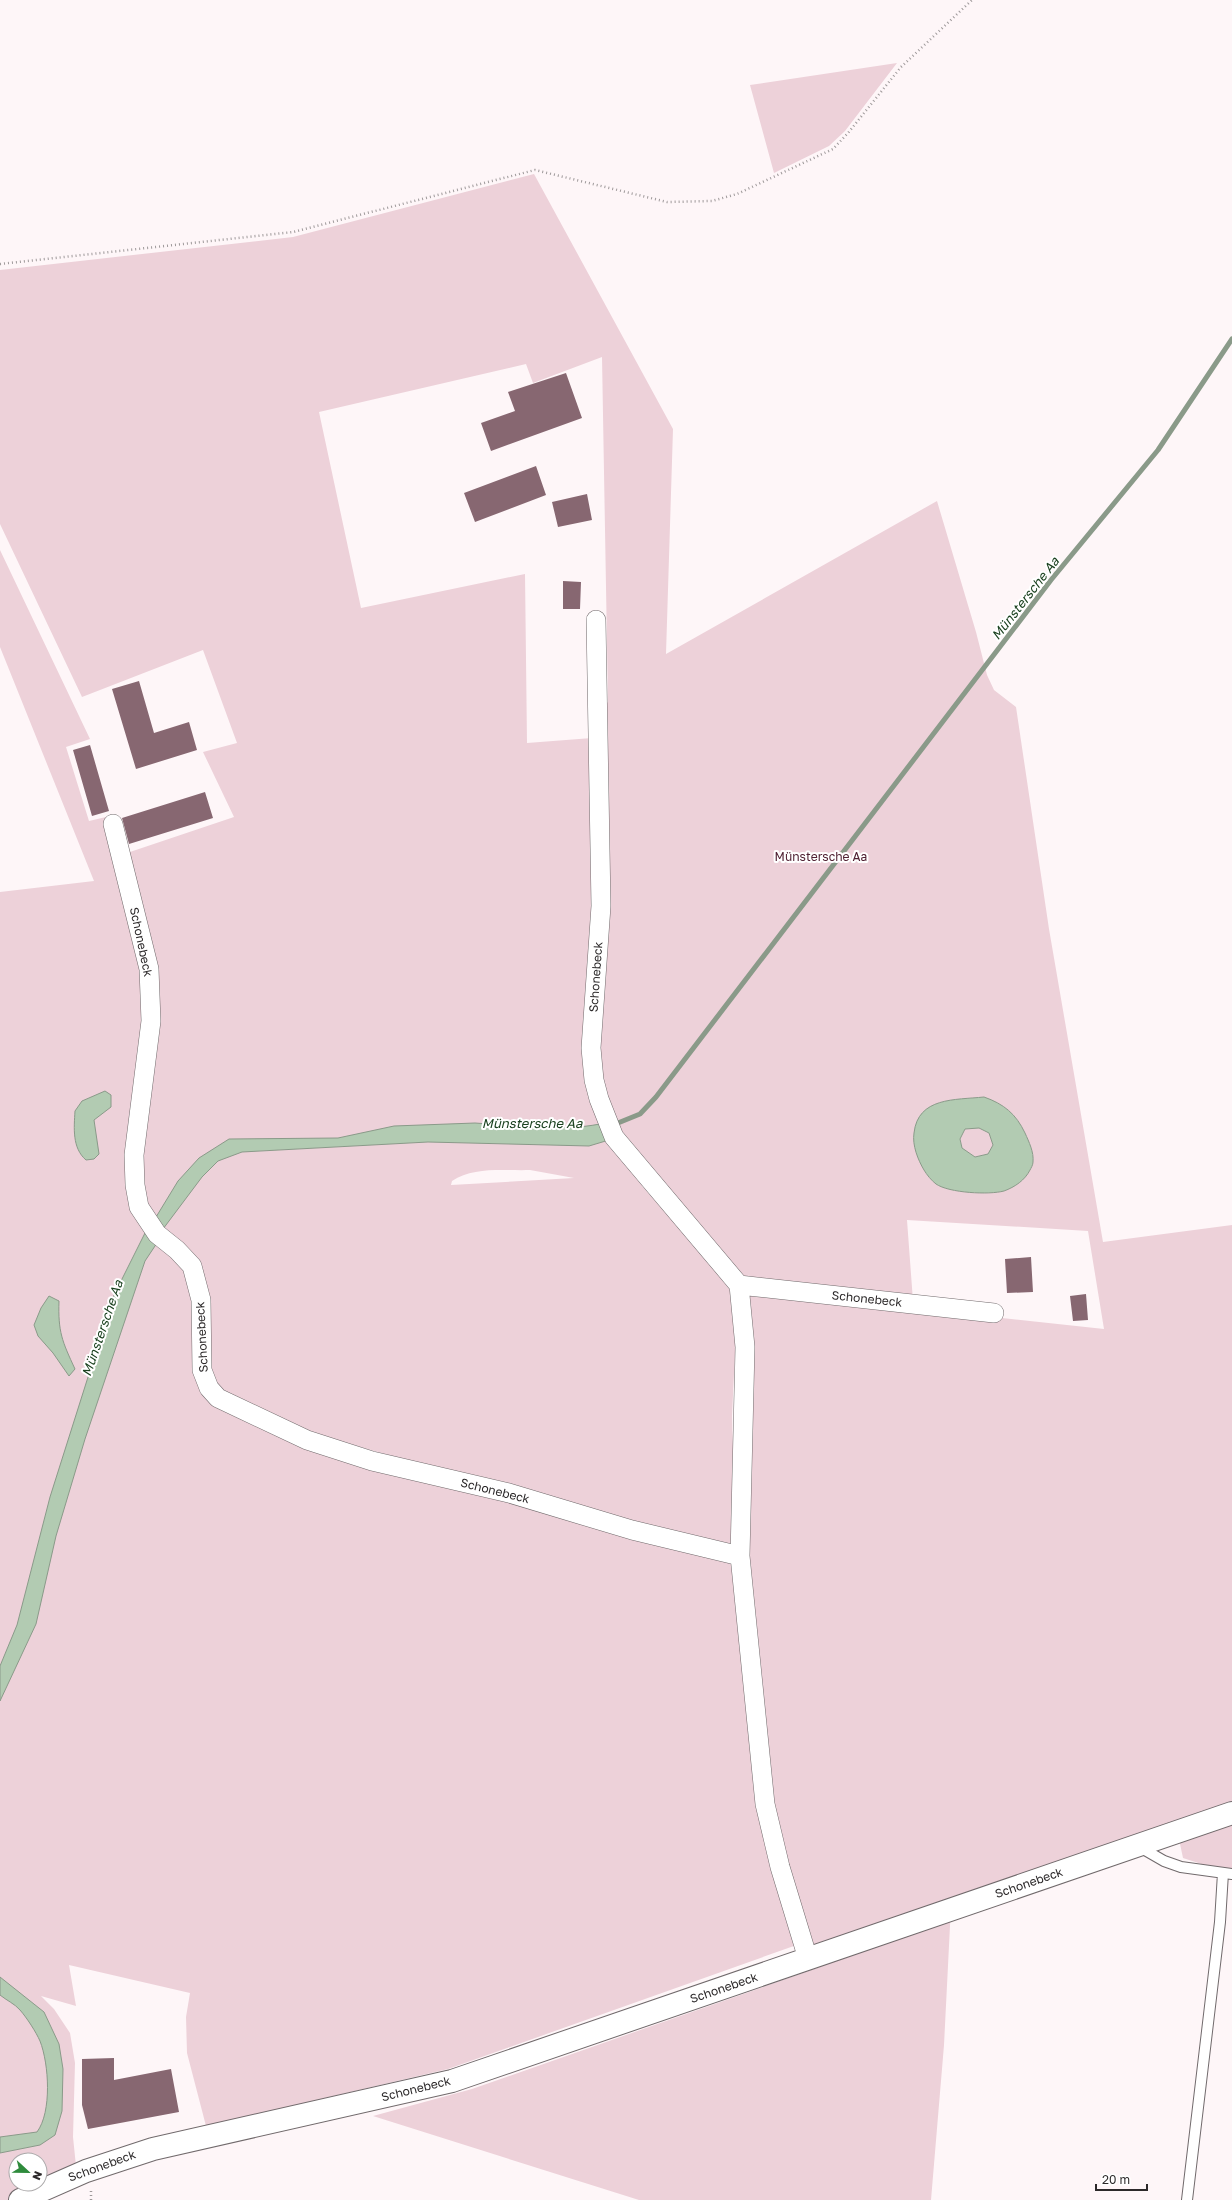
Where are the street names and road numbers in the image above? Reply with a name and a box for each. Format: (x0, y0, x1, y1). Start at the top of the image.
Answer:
street label: Schonebeck (127, 906, 156, 978)
street label: Schonebeck (586, 941, 605, 1013)
street label: Schonebeck (831, 1287, 903, 1310)
street label: Schonebeck (192, 1301, 211, 1373)
street label: Schonebeck (459, 1475, 531, 1506)
street label: Schonebeck (993, 1864, 1065, 1901)
street label: Schonebeck (688, 1969, 760, 2006)
street label: Schonebeck (380, 2073, 452, 2104)
street label: Schonebeck (66, 2146, 138, 2185)

